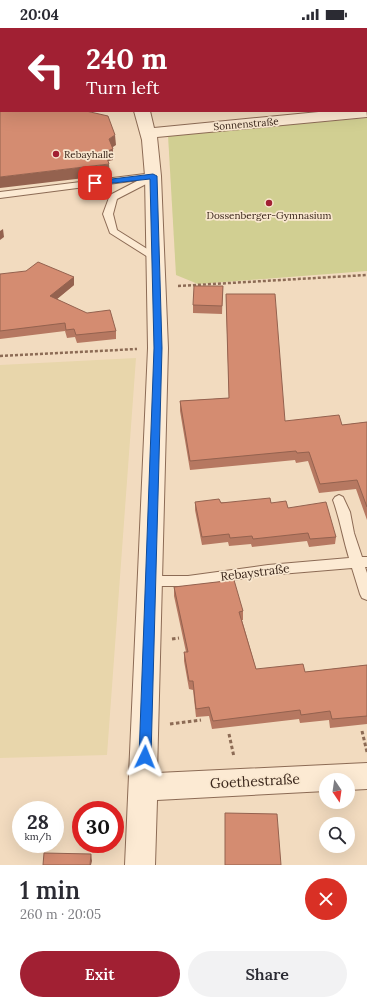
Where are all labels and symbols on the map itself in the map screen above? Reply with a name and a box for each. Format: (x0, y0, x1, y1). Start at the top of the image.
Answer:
street label: Sonnenstraße (213, 115, 280, 133)
place label: Rebayhalle (64, 148, 114, 161)
marker: Rebayhalle (51, 149, 61, 159)
pin (78, 166, 112, 200)
marker: Dossenberger-Gymnasium (264, 198, 274, 208)
place label: Dossenberger-Gymnasium (206, 209, 332, 222)
street label: Rebaystraße (220, 560, 291, 584)
position arrow (124, 736, 166, 778)
street label: Goethestraße (210, 770, 301, 792)
north arrow (319, 773, 355, 809)
speed limit sign: 30 (72, 801, 124, 853)

